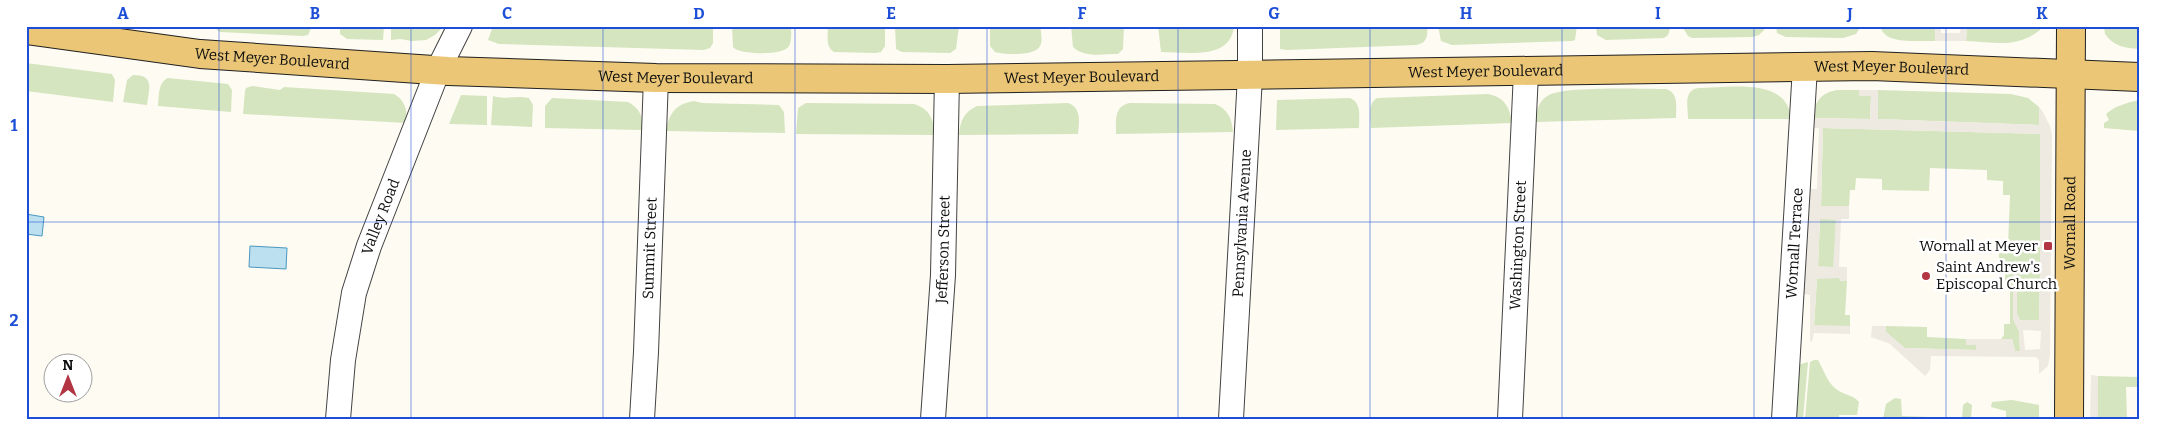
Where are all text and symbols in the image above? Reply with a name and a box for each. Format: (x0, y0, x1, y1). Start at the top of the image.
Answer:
text: A (117, 4, 129, 23)
text: B (310, 4, 320, 23)
text: C (502, 4, 512, 23)
text: D (693, 4, 705, 23)
text: E (886, 4, 896, 23)
text: F (1078, 4, 1087, 23)
text: G (1268, 4, 1280, 23)
text: H (1460, 4, 1473, 23)
text: I (1655, 4, 1661, 23)
text: J (1846, 4, 1853, 23)
text: K (2036, 4, 2048, 23)
street label: West Meyer Boulevard (194, 45, 350, 73)
street label: West Meyer Boulevard (1814, 57, 1970, 79)
street label: West Meyer Boulevard (1408, 61, 1563, 82)
street label: West Meyer Boulevard (598, 67, 753, 87)
street label: West Meyer Boulevard (1004, 67, 1160, 87)
text: 1 (11, 116, 18, 135)
street label: Pennsylvania Avenue (1229, 149, 1255, 298)
street label: Valley Road (358, 176, 404, 257)
street label: Wornall Road (2061, 176, 2079, 270)
street label: Washington Street (1506, 179, 1530, 310)
street label: Wornall Terrace (1782, 187, 1807, 299)
street label: Jefferson Street (932, 194, 954, 305)
street label: Summit Street (639, 196, 661, 300)
place label: Wornall at Meyer (1919, 237, 2038, 255)
marker: Wornall at Meyer (2042, 240, 2054, 252)
place label: Saint Andrew's Episcopal Church (1936, 258, 2058, 293)
marker: Saint Andrew's Episcopal Church (1920, 270, 1932, 282)
text: 2 (9, 311, 19, 330)
north arrow (42, 352, 92, 402)
text: N (63, 357, 74, 374)

